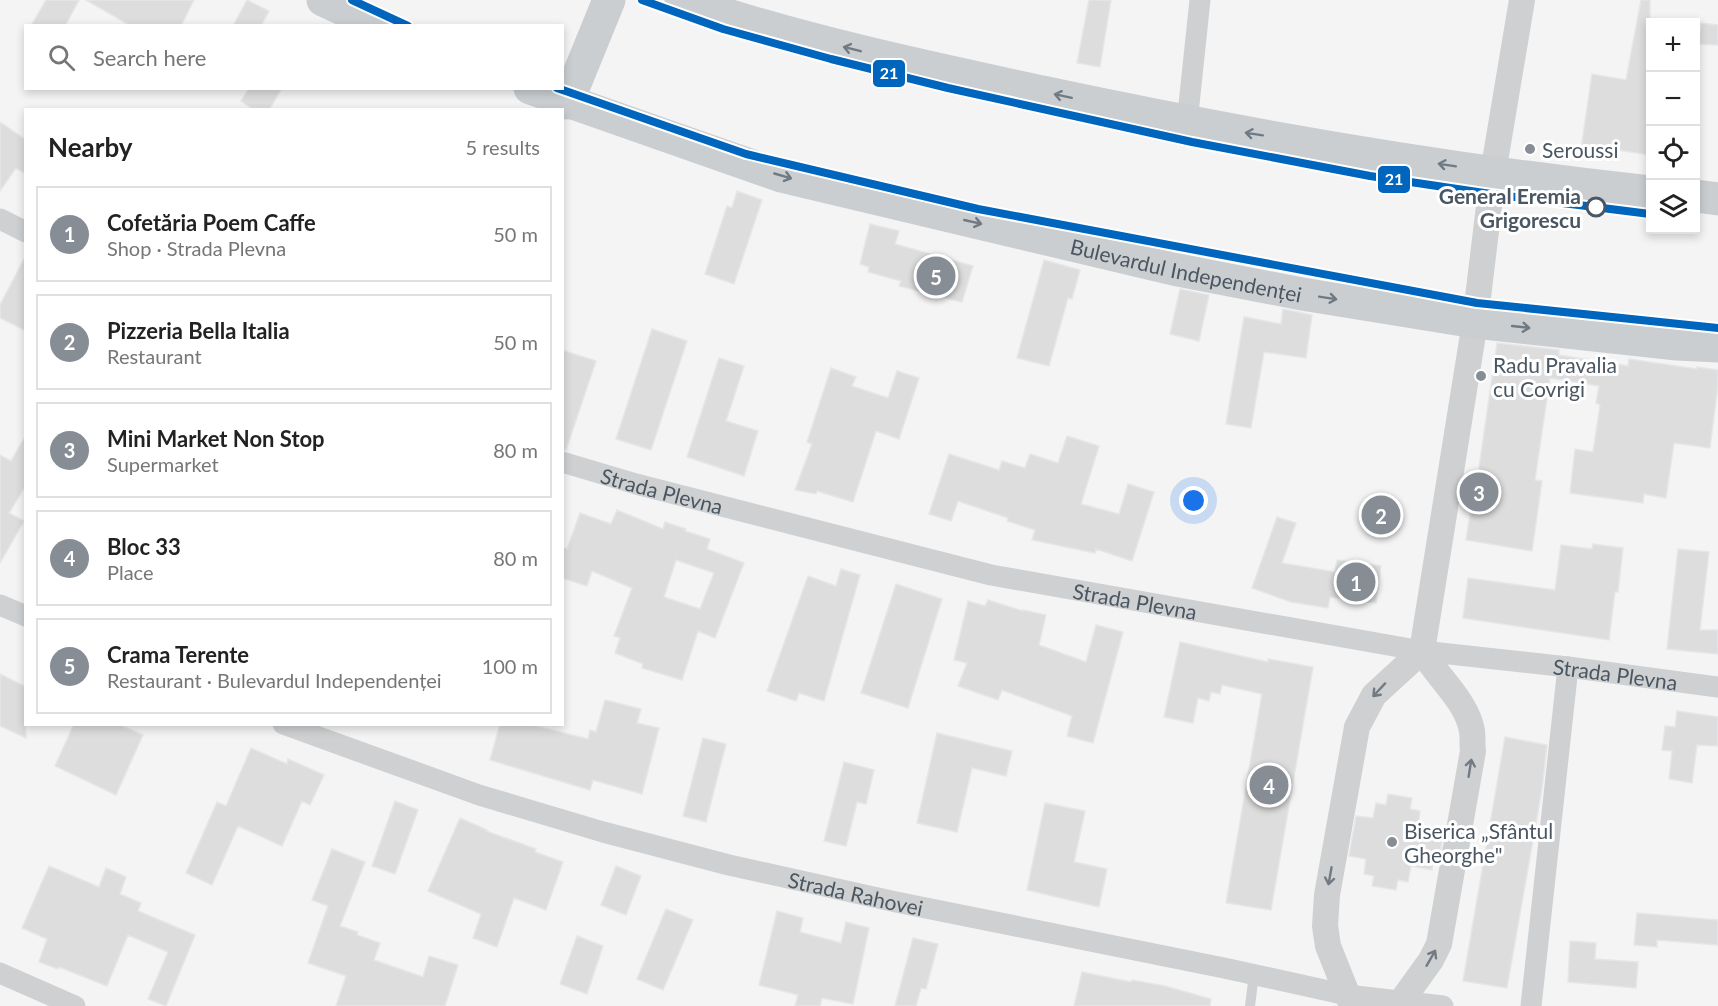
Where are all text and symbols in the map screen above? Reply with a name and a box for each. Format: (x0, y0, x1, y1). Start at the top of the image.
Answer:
map controls (1646, 18, 1700, 234)
button: + (1646, 18, 1700, 72)
search box (24, 24, 564, 90)
icon: search (45, 41, 78, 74)
one-way arrow (843, 43, 862, 54)
text: Search here (93, 44, 206, 71)
line badge: 21 (872, 59, 906, 88)
text: 21 (880, 63, 898, 82)
button: − (1646, 72, 1700, 126)
one-way arrow (1054, 90, 1073, 101)
button: locate (1646, 126, 1700, 180)
one-way arrow (1245, 128, 1265, 139)
text: Nearby (48, 131, 133, 163)
text: 5 results (465, 135, 540, 159)
place label: Seroussi (1542, 137, 1618, 162)
marker: Seroussi (1523, 142, 1537, 156)
one-way arrow (1437, 160, 1457, 171)
line badge: 21 (1377, 165, 1411, 194)
text: 21 (1385, 169, 1403, 188)
one-way arrow (774, 171, 793, 182)
button: layers (1646, 180, 1700, 234)
place label: General Eremia Grigorescu (1439, 183, 1581, 232)
marker: General Eremia Grigorescu (1586, 197, 1606, 217)
text: Cofetăria Poem Caffe (107, 209, 316, 236)
one-way arrow (963, 216, 982, 228)
text: 1 (64, 222, 75, 246)
text: 50 m (493, 222, 538, 246)
street label: Bulevardul Independenței (1068, 233, 1304, 306)
text: Shop · Strada Plevna (107, 236, 286, 260)
pin: 5 (916, 254, 956, 298)
one-way arrow (1317, 293, 1337, 304)
text: Pizzeria Bella Italia (107, 317, 290, 344)
one-way arrow (1510, 322, 1530, 333)
text: 2 (64, 330, 75, 354)
text: 50 m (493, 330, 538, 354)
text: Restaurant (107, 344, 202, 368)
place label: Radu Pravalia cu Covrigi (1493, 352, 1617, 401)
marker: Radu Pravalia cu Covrigi (1474, 369, 1488, 383)
text: Mini Market Non Stop (107, 425, 325, 452)
text: 3 (64, 438, 75, 462)
text: 80 m (493, 438, 538, 462)
text: Supermarket (107, 452, 219, 476)
street label: Strada Plevna (598, 462, 726, 518)
pin: 3 (1460, 470, 1498, 514)
your location (1179, 486, 1208, 515)
pin: 2 (1362, 492, 1400, 538)
text: Bloc 33 (107, 533, 181, 560)
text: 4 (64, 546, 75, 570)
text: 80 m (493, 546, 538, 570)
text: Place (107, 560, 154, 584)
pin: 1 (1336, 560, 1376, 604)
street label: Strada Plevna (1071, 577, 1199, 624)
text: Crama Terente (107, 641, 249, 668)
street label: Strada Plevna (1552, 653, 1679, 694)
text: 5 (64, 654, 75, 678)
text: 100 m (482, 654, 538, 678)
text: Restaurant · Bulevardul Independenței (107, 668, 442, 692)
one-way arrow (1372, 682, 1386, 697)
one-way arrow (1464, 759, 1475, 778)
pin: 4 (1250, 762, 1288, 808)
place label: Biserica „Sfântul Gheorghe" (1404, 818, 1553, 867)
marker: Biserica „Sfântul Gheorghe" (1385, 835, 1399, 849)
one-way arrow (1324, 865, 1335, 885)
street label: Strada Rahovei (786, 866, 925, 920)
one-way arrow (1426, 950, 1438, 967)

